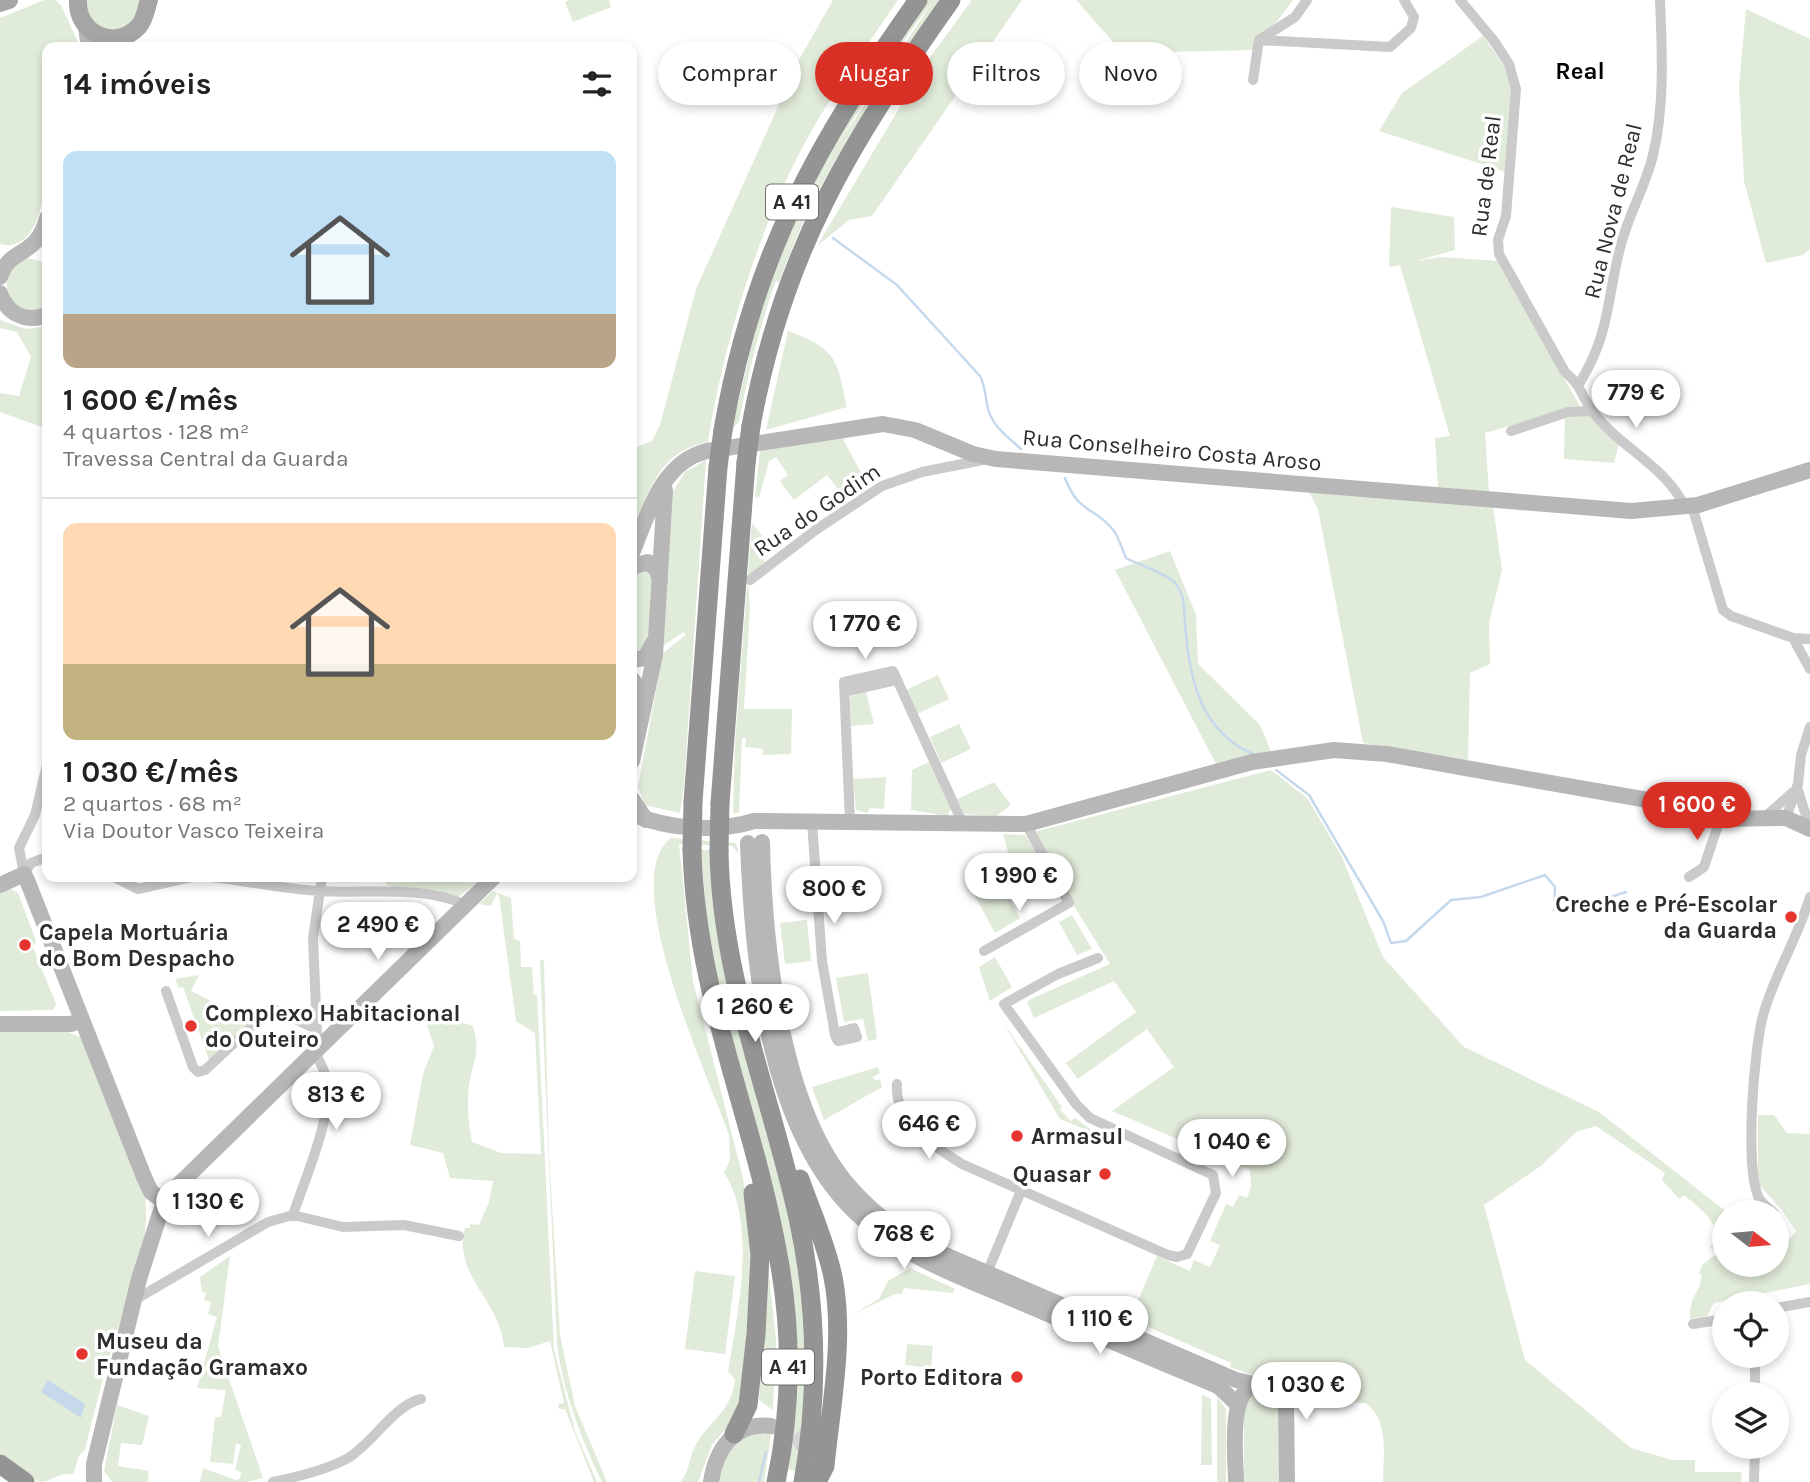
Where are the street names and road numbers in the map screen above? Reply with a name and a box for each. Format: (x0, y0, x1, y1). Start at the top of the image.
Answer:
street label: Rua de Real (1465, 114, 1507, 238)
street label: Rua Nova de Real (1578, 120, 1648, 302)
road number: A 41 (766, 184, 818, 220)
street label: Rua Conselheiro Costa Aroso (1021, 423, 1323, 477)
street label: Rua do Godim (748, 458, 886, 562)
road number: A 41 (762, 1350, 814, 1384)

